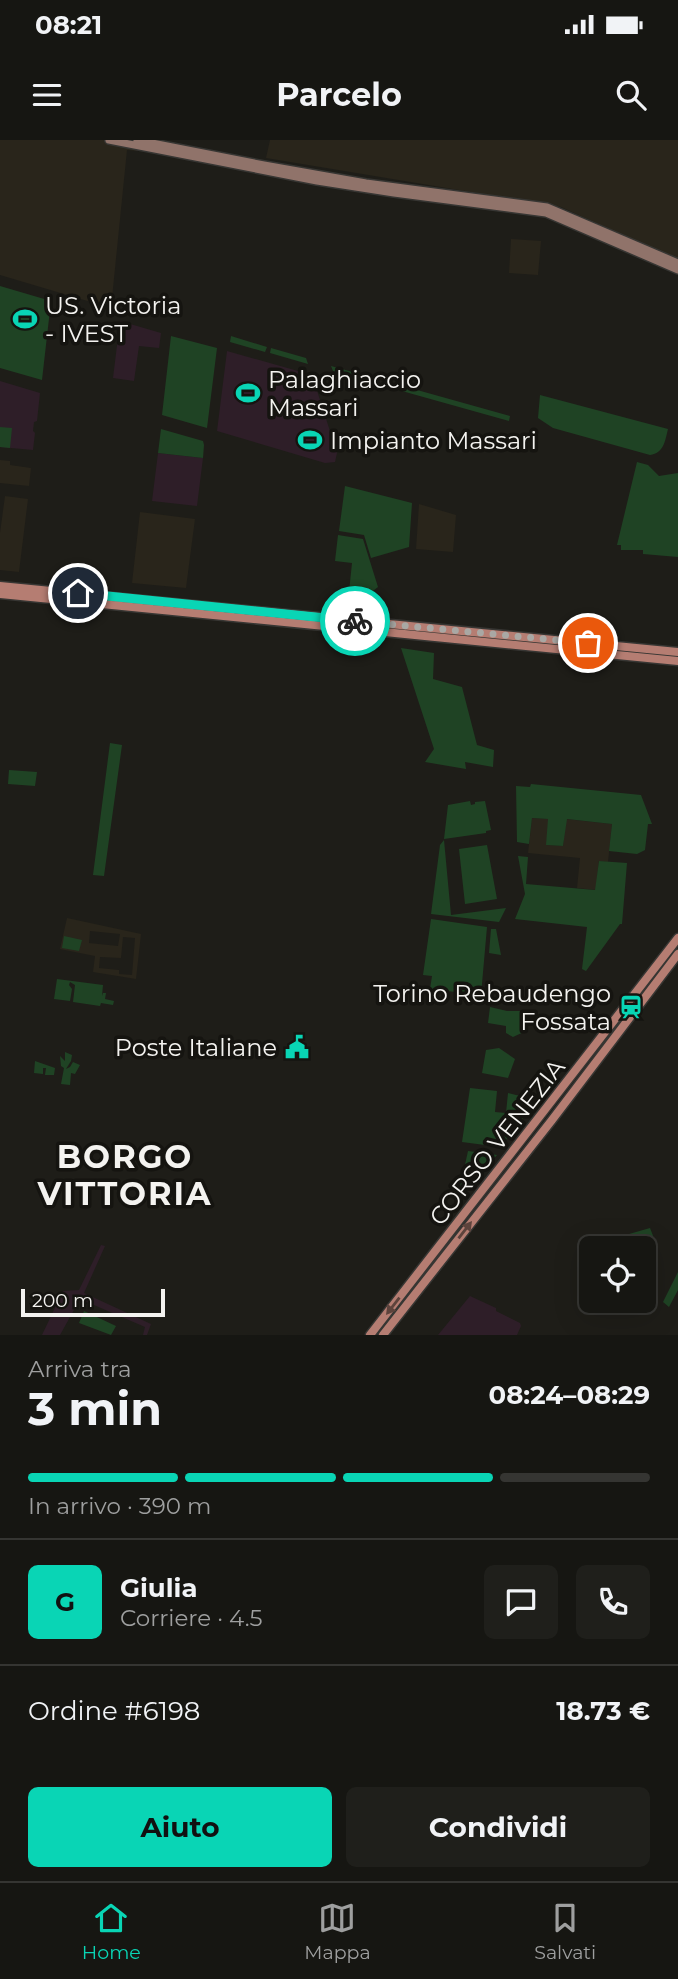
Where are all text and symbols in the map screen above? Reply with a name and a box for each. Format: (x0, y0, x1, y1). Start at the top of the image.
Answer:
text: 08:21 (35, 9, 102, 41)
text: Parcelo (276, 75, 402, 114)
icon: menu (28, 76, 66, 114)
icon: search (612, 76, 650, 114)
place label: US. Victoria - IVEST (45, 291, 181, 348)
sports icon: US. Victoria - IVEST (11, 305, 39, 333)
place label: Palaghiaccio Massari (268, 365, 421, 422)
sports icon: Palaghiaccio Massari (234, 379, 262, 407)
sports icon: Impianto Massari (296, 426, 324, 454)
place label: Impianto Massari (330, 426, 537, 455)
pin (48, 563, 108, 623)
icon: home (59, 574, 97, 612)
courier (320, 586, 390, 656)
icon: bike (336, 602, 374, 640)
pin (558, 613, 618, 673)
icon: bag (569, 624, 607, 662)
place label: Torino Rebaudengo Fossata (373, 979, 611, 1036)
station icon: Torino Rebaudengo Fossata (617, 993, 645, 1021)
place label: Poste Italiane (115, 1033, 277, 1062)
public building icon: Poste Italiane (283, 1033, 311, 1061)
street label: CORSO VENEZIA (423, 1052, 571, 1231)
district label: BORGO VITTORIA (37, 1137, 212, 1213)
one-way arrow (458, 1221, 472, 1239)
map controls (579, 1236, 656, 1313)
button: locate (579, 1236, 656, 1313)
scale bar (21, 1286, 164, 1318)
text: 200 m (32, 1289, 93, 1312)
one-way arrow (385, 1297, 400, 1315)
text: Arriva tra (28, 1355, 132, 1383)
text: 08:24–08:29 (489, 1379, 650, 1411)
text: 3 min (28, 1380, 162, 1437)
text: In arrivo · 390 m (28, 1492, 211, 1520)
button: chat (484, 1565, 558, 1639)
button: phone (576, 1565, 650, 1639)
text: Giulia (120, 1572, 197, 1604)
text: G (55, 1586, 75, 1618)
text: Corriere · 4.5 (120, 1604, 263, 1632)
text: Ordine #6198 (28, 1695, 200, 1727)
text: 18.73 € (556, 1695, 650, 1727)
button: Aiuto (28, 1787, 332, 1867)
button: Condividi (346, 1787, 650, 1867)
tab: Home (82, 1899, 141, 1964)
tab: Mappa (304, 1899, 371, 1964)
tab: Salvati (534, 1899, 596, 1964)

